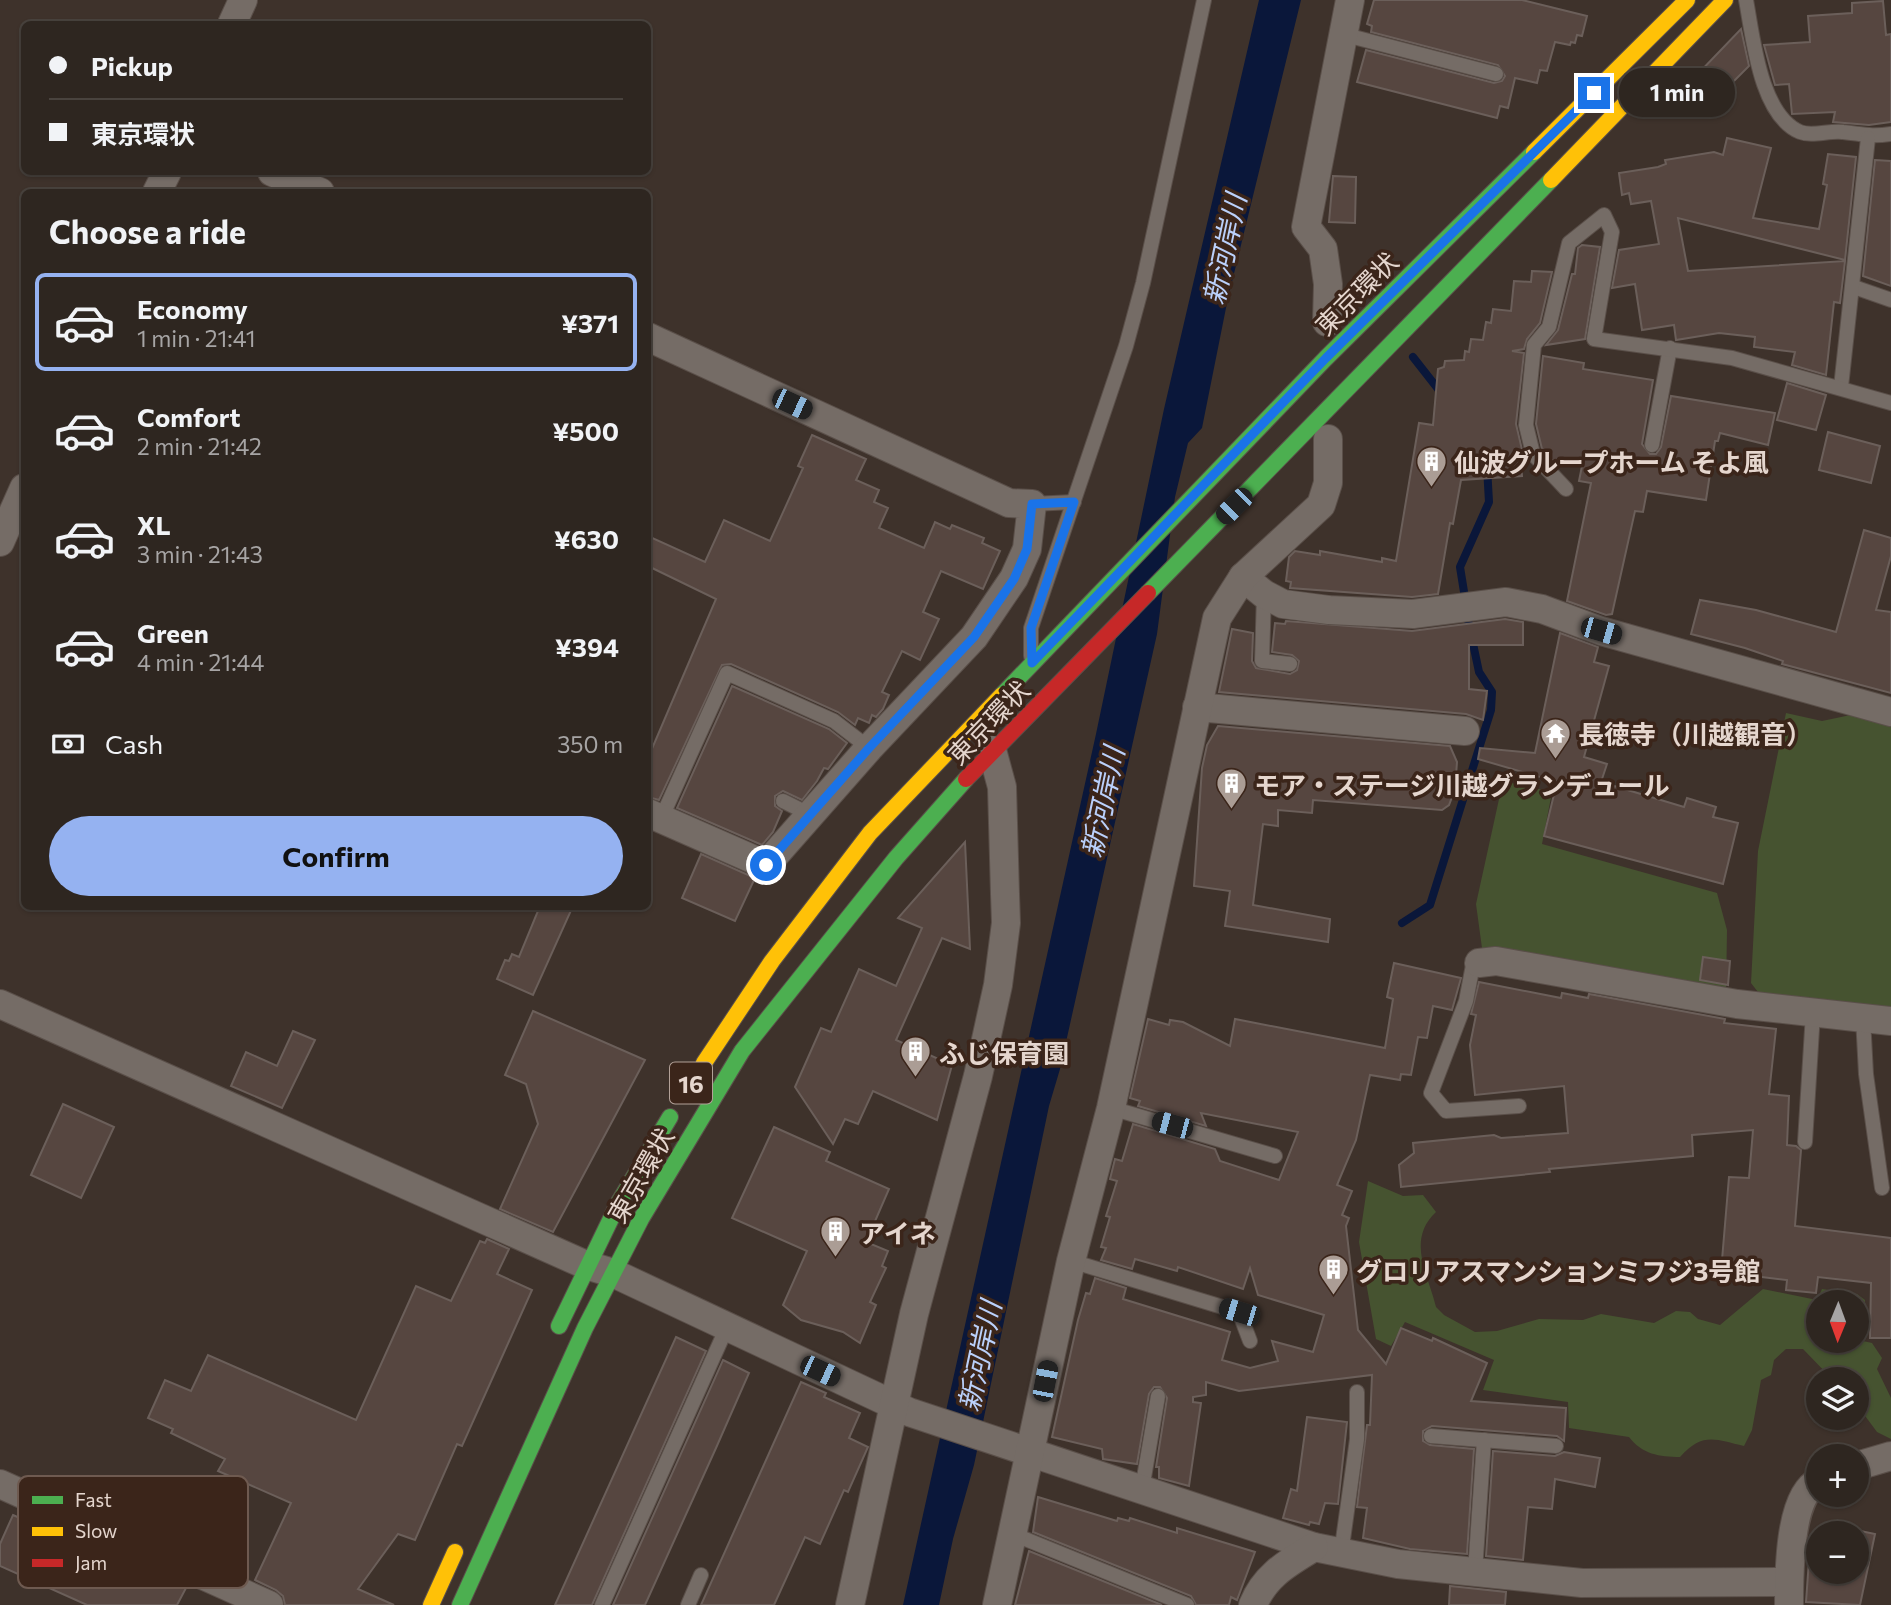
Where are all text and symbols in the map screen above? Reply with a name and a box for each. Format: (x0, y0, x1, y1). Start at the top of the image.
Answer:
text: Pickup (91, 50, 173, 81)
callout: 1 min (1618, 68, 1734, 118)
route end (1578, 77, 1610, 109)
text: 1 min (1650, 78, 1704, 106)
text: 東京環状 (91, 118, 195, 149)
water label: 新河岸川 (1196, 188, 1253, 307)
text: Choose a ride (49, 211, 246, 251)
street label: 東京環状 (1308, 245, 1404, 341)
icon: car (53, 291, 116, 354)
text: Economy (137, 293, 248, 324)
text: ¥371 (561, 307, 619, 338)
text: 1 min · 21:41 (137, 324, 256, 352)
car (769, 386, 816, 422)
icon: car (53, 399, 116, 462)
text: Comfort (137, 401, 240, 432)
text: ¥500 (552, 415, 619, 446)
text: 2 min · 21:42 (137, 432, 262, 460)
building icon: 仙波グループホーム そよ風 (1414, 444, 1448, 488)
place label: 仙波グループホーム そよ風 (1454, 446, 1769, 477)
car (1212, 484, 1257, 528)
icon: car (53, 507, 116, 570)
text: XL (137, 509, 171, 540)
text: ¥630 (554, 523, 619, 554)
text: 3 min · 21:43 (137, 540, 263, 568)
icon: car (53, 615, 116, 678)
car (1578, 615, 1625, 647)
text: Green (137, 617, 209, 648)
text: ¥394 (555, 631, 619, 662)
text: 4 min · 21:44 (137, 648, 264, 676)
street label: 東京環状 (941, 674, 1035, 770)
temple icon: 長徳寺（川越観音） (1538, 716, 1572, 760)
place label: 長徳寺（川越観音） (1578, 718, 1812, 749)
icon: cash (49, 725, 87, 763)
text: Cash (105, 728, 163, 759)
text: 350 m (557, 730, 623, 758)
water label: 新河岸川 (1074, 741, 1131, 860)
building icon: モア・ステージ川越グランデュール (1214, 767, 1248, 811)
place label: モア・ステージ川越グランデュール (1254, 769, 1669, 800)
button: Confirm (49, 816, 623, 896)
route start (750, 849, 782, 881)
building icon: ふじ保育園 (899, 1035, 933, 1079)
place label: ふじ保育園 (939, 1037, 1069, 1068)
road number: 16 (670, 1063, 712, 1104)
car (1149, 1109, 1196, 1141)
street label: 東京環状 (601, 1122, 679, 1228)
building icon: アイネ (819, 1215, 853, 1259)
place label: アイネ (859, 1217, 936, 1248)
building icon: グロリアスマンションミフジ3号館 (1316, 1253, 1350, 1297)
place label: グロリアスマンションミフジ3号館 (1356, 1255, 1760, 1286)
north arrow (1806, 1290, 1869, 1353)
map controls (1806, 1290, 1869, 1584)
water label: 新河岸川 (951, 1295, 1008, 1414)
car (1216, 1296, 1263, 1328)
car (797, 1353, 844, 1389)
car (1031, 1358, 1060, 1404)
button: layers (1806, 1367, 1869, 1430)
button: + (1806, 1444, 1869, 1507)
legend (18, 1476, 248, 1588)
text: Fast (75, 1488, 112, 1511)
text: Slow (75, 1519, 117, 1542)
button: − (1806, 1521, 1869, 1584)
text: Jam (75, 1551, 107, 1574)

